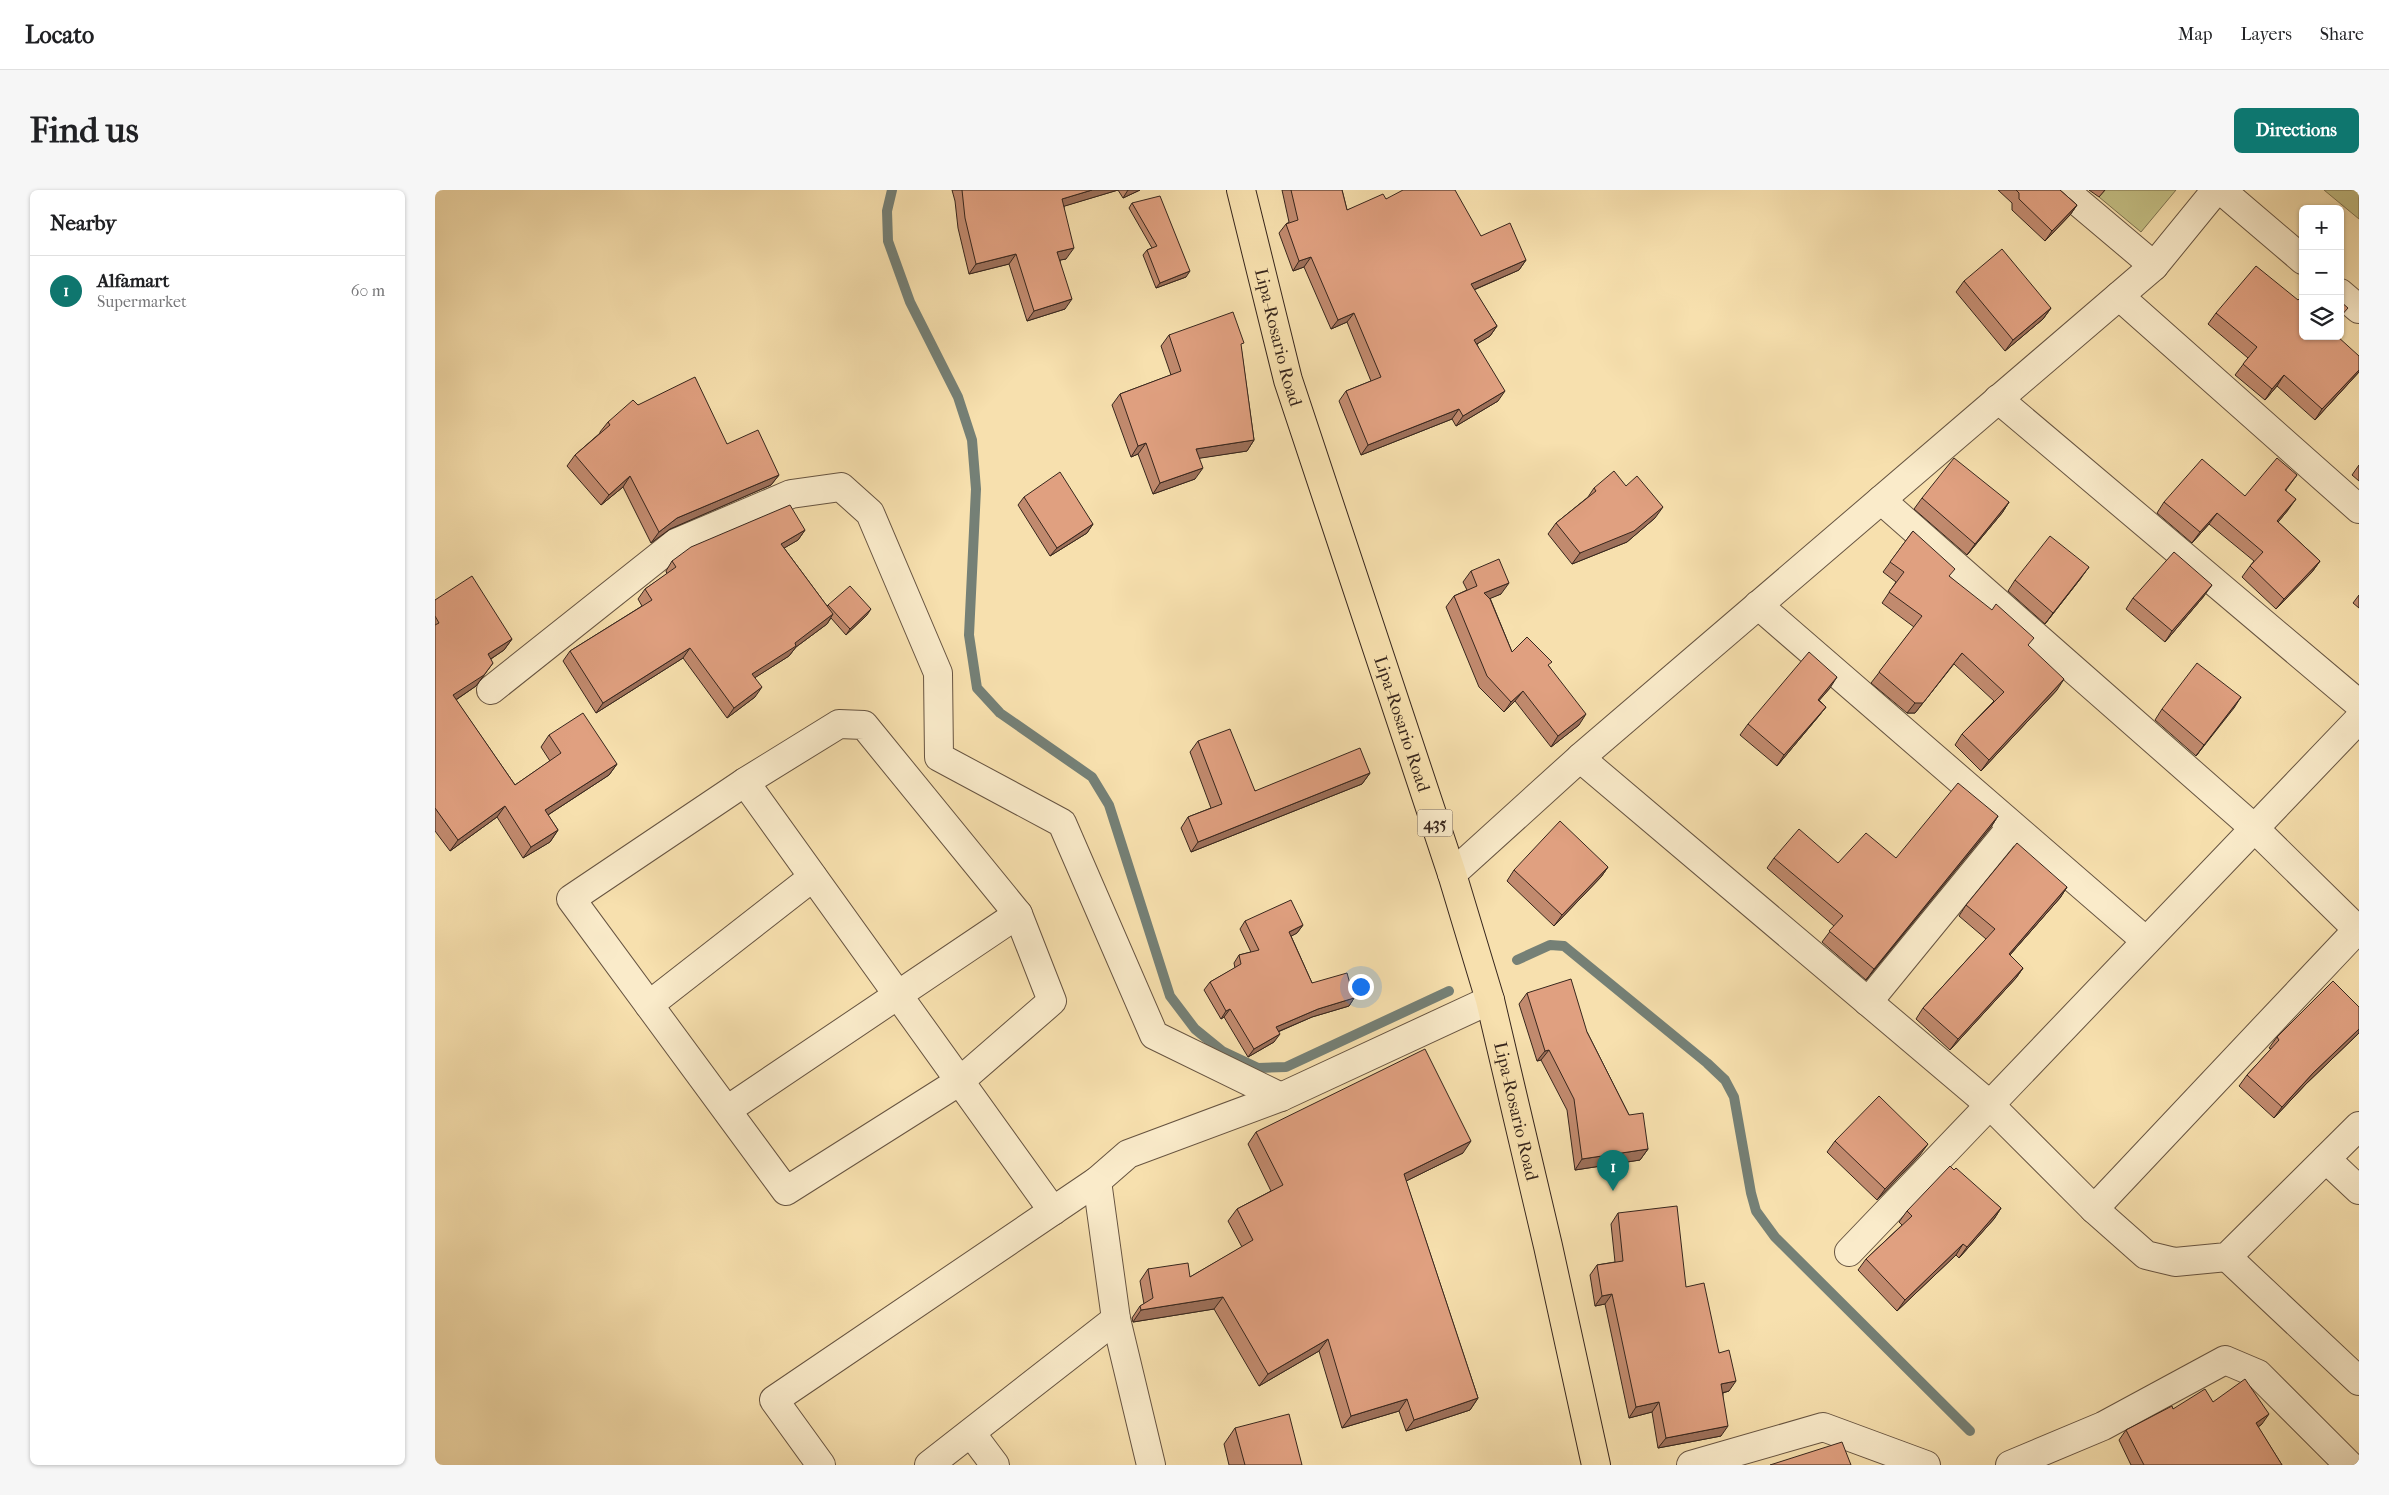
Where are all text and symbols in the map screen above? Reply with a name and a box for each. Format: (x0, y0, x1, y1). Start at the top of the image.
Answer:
text: Locato (25, 21, 94, 49)
text: Map (2178, 24, 2212, 45)
text: Layers (2240, 24, 2292, 45)
text: Share (2320, 24, 2364, 45)
button: Directions (2234, 108, 2359, 153)
text: Find us (30, 110, 139, 151)
map controls (2299, 205, 2344, 340)
button: + (2299, 205, 2344, 250)
text: Nearby (50, 211, 116, 235)
button: − (2299, 250, 2344, 295)
street label: Lipa-Rosario Road (1250, 266, 1306, 409)
text: Alfamart (97, 270, 169, 292)
text: 1 (63, 281, 69, 300)
text: 60 m (351, 281, 385, 300)
text: Supermarket (97, 292, 187, 311)
button: layers (2299, 295, 2344, 340)
street label: Lipa-Rosario Road (1369, 653, 1434, 795)
road number: 435 (1417, 810, 1453, 836)
your location (1348, 974, 1374, 1000)
street label: Lipa-Rosario Road (1489, 1040, 1542, 1183)
pin: 1 (1597, 1150, 1629, 1191)

